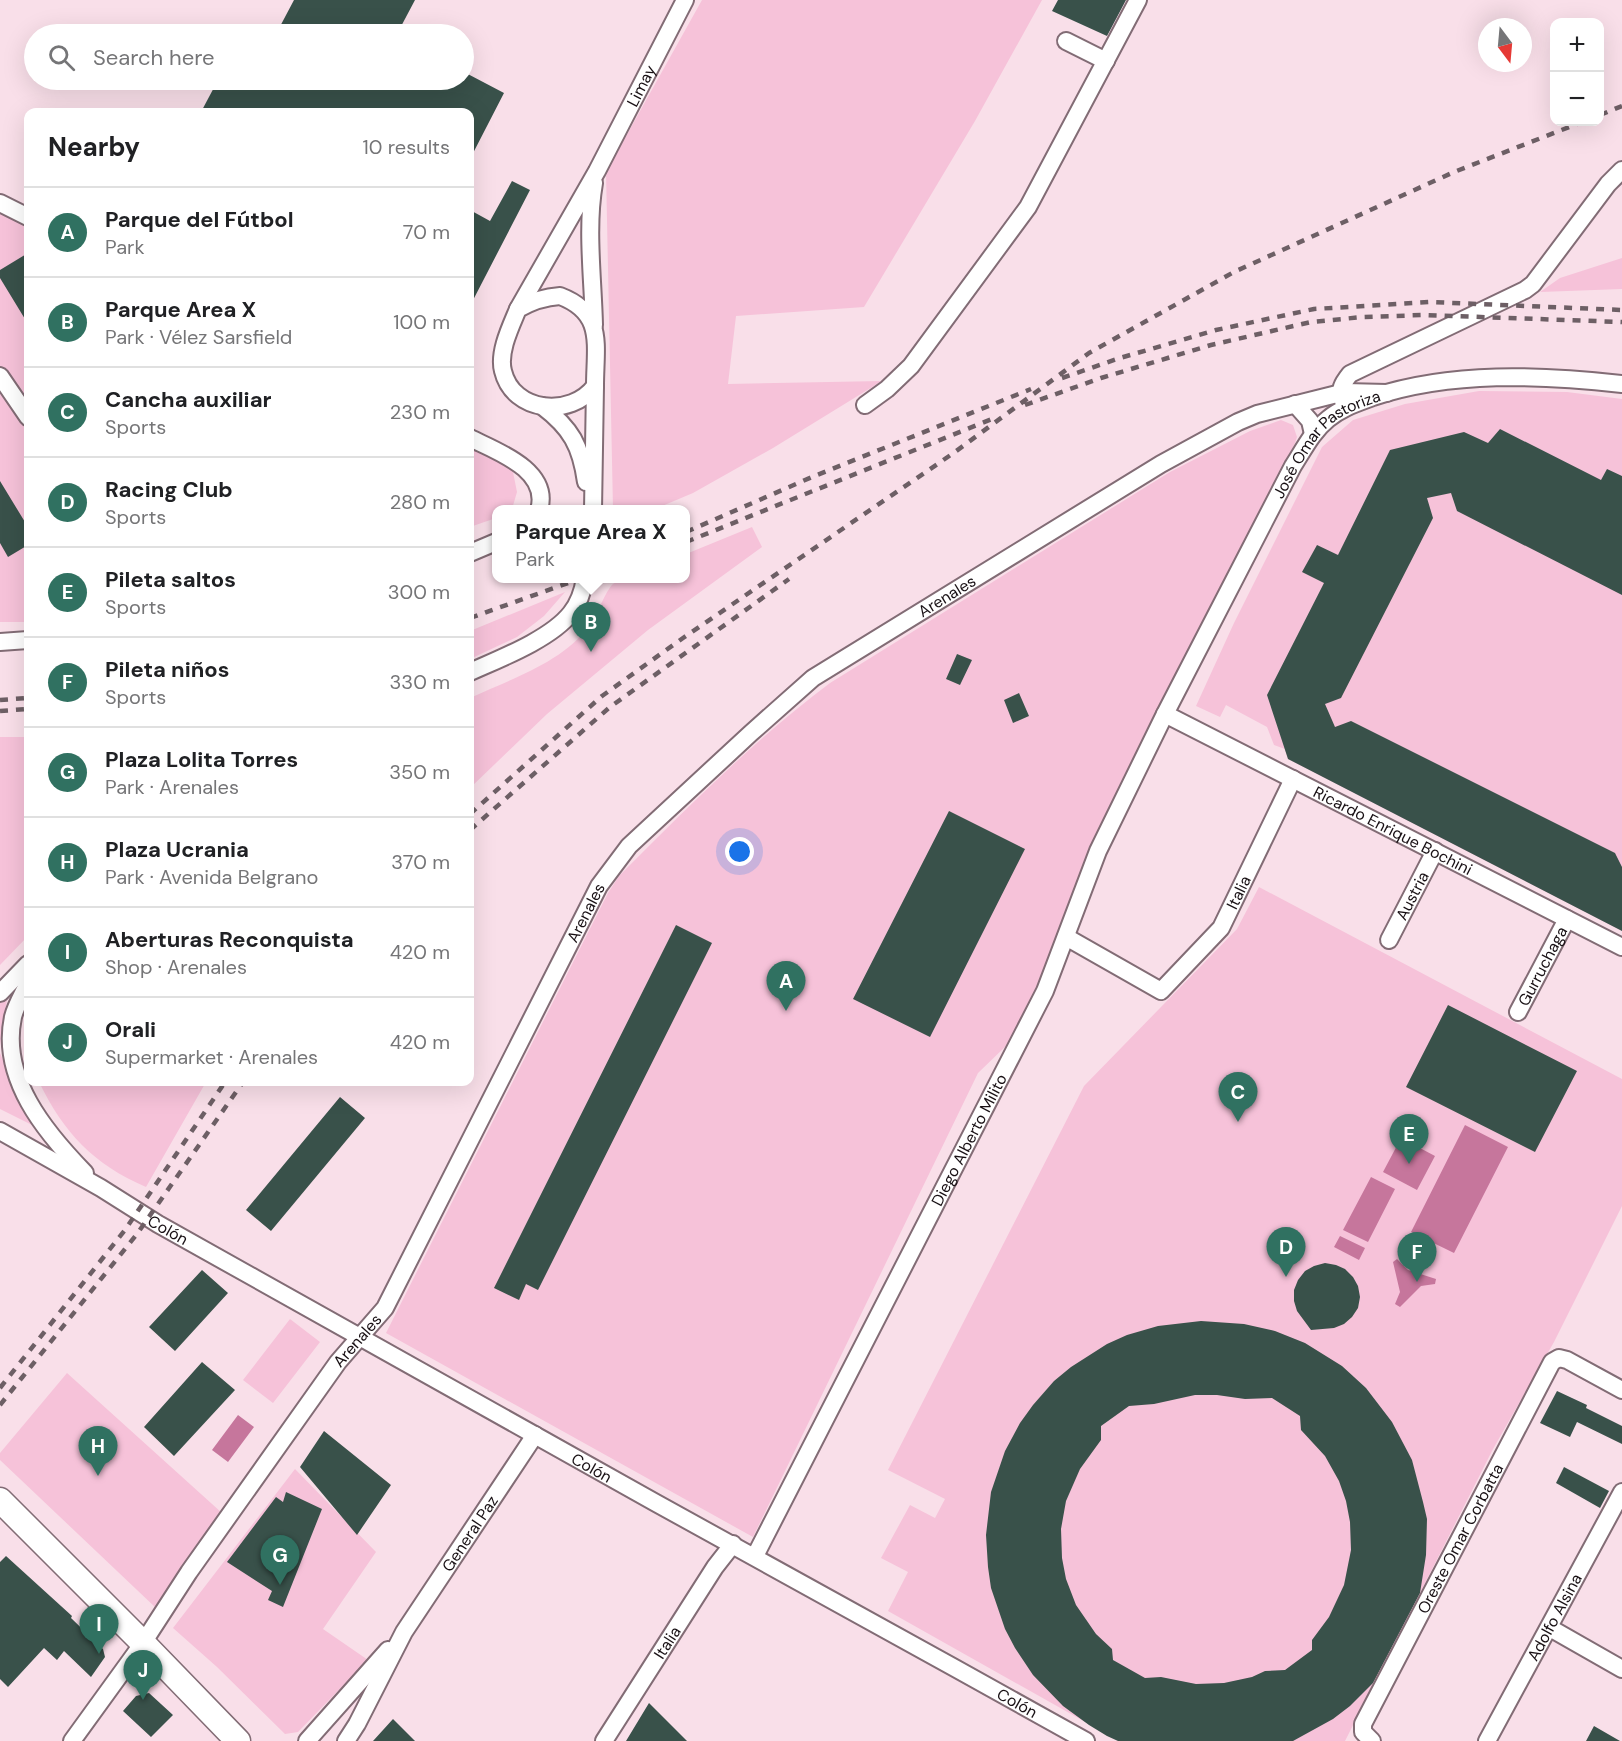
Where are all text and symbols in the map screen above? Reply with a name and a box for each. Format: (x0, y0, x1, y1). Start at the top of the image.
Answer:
north arrow (1478, 18, 1532, 72)
map controls (1550, 18, 1604, 126)
button: + (1550, 18, 1604, 72)
search box (24, 24, 474, 90)
icon: search (45, 41, 78, 74)
text: Search here (93, 43, 214, 72)
street label: Limay (622, 61, 660, 110)
button: − (1550, 72, 1604, 126)
text: Nearby (48, 130, 140, 164)
text: 10 results (363, 134, 450, 160)
text: Parque del Fútbol (105, 205, 294, 234)
text: A (60, 219, 75, 245)
text: 70 m (403, 219, 450, 245)
text: Park (105, 234, 145, 260)
text: Parque Area X (105, 295, 256, 324)
text: B (61, 309, 74, 335)
text: 100 m (393, 309, 450, 335)
text: Park · Vélez Sarsfield (105, 324, 292, 350)
text: Cancha auxiliar (105, 385, 272, 414)
street label: José Omar Pastoriza (1268, 385, 1383, 502)
text: C (60, 399, 75, 425)
text: 230 m (390, 399, 450, 425)
text: Sports (105, 414, 166, 440)
text: Racing Club (105, 475, 233, 504)
text: D (60, 489, 75, 515)
text: 280 m (390, 489, 450, 515)
text: Sports (105, 504, 166, 530)
popup (492, 505, 690, 583)
text: Parque Area X (515, 517, 667, 546)
text: Park (515, 546, 555, 572)
text: Pileta saltos (105, 565, 236, 594)
street label: Arenales (914, 570, 979, 621)
text: E (62, 579, 73, 605)
text: 300 m (388, 579, 450, 605)
text: Sports (105, 594, 166, 620)
pin: B (572, 602, 610, 652)
text: Pileta niños (105, 655, 229, 684)
text: F (62, 669, 73, 695)
text: 330 m (390, 669, 450, 695)
text: Sports (105, 684, 166, 710)
text: Plaza Lolita Torres (105, 745, 298, 774)
text: G (60, 759, 75, 785)
text: 350 m (389, 759, 450, 785)
text: Park · Arenales (105, 774, 239, 800)
street label: Ricardo Enrique Bochini (1310, 781, 1476, 880)
text: Plaza Ucrania (105, 835, 249, 864)
your location (725, 837, 754, 866)
text: H (60, 849, 75, 875)
text: 370 m (391, 849, 450, 875)
text: Park · Avenida Belgrano (105, 864, 318, 890)
street label: Austria (1391, 868, 1433, 924)
street label: Italia (1221, 872, 1255, 913)
street label: Arenales (562, 879, 609, 946)
street label: Gurruchaga (1513, 923, 1572, 1009)
text: Aberturas Reconquista (105, 925, 354, 954)
text: I (65, 939, 70, 965)
text: 420 m (390, 939, 450, 965)
text: Shop · Arenales (105, 954, 247, 980)
pin: A (766, 962, 806, 1011)
text: Orali (105, 1015, 156, 1044)
text: J (62, 1029, 73, 1055)
text: 420 m (390, 1029, 450, 1055)
text: Supermarket · Arenales (105, 1044, 318, 1070)
street label: Diego Alberto Milito (926, 1070, 1011, 1209)
pin: C (1218, 1072, 1258, 1122)
pin: E (1390, 1114, 1428, 1164)
street label: Colón (144, 1210, 192, 1249)
pin: D (1266, 1228, 1306, 1277)
pin: F (1398, 1232, 1436, 1282)
street label: Arenales (328, 1309, 386, 1371)
pin: H (78, 1426, 118, 1476)
street label: Colón (568, 1448, 616, 1487)
street label: Oreste Omar Corbatta (1412, 1460, 1508, 1617)
street label: General Paz (437, 1491, 502, 1575)
pin: G (260, 1536, 300, 1585)
street label: Adolfo Alsina (1522, 1570, 1586, 1664)
pin: I (80, 1604, 118, 1654)
street label: Italia (649, 1622, 685, 1663)
pin: J (124, 1650, 162, 1700)
street label: Colón (993, 1683, 1041, 1722)

